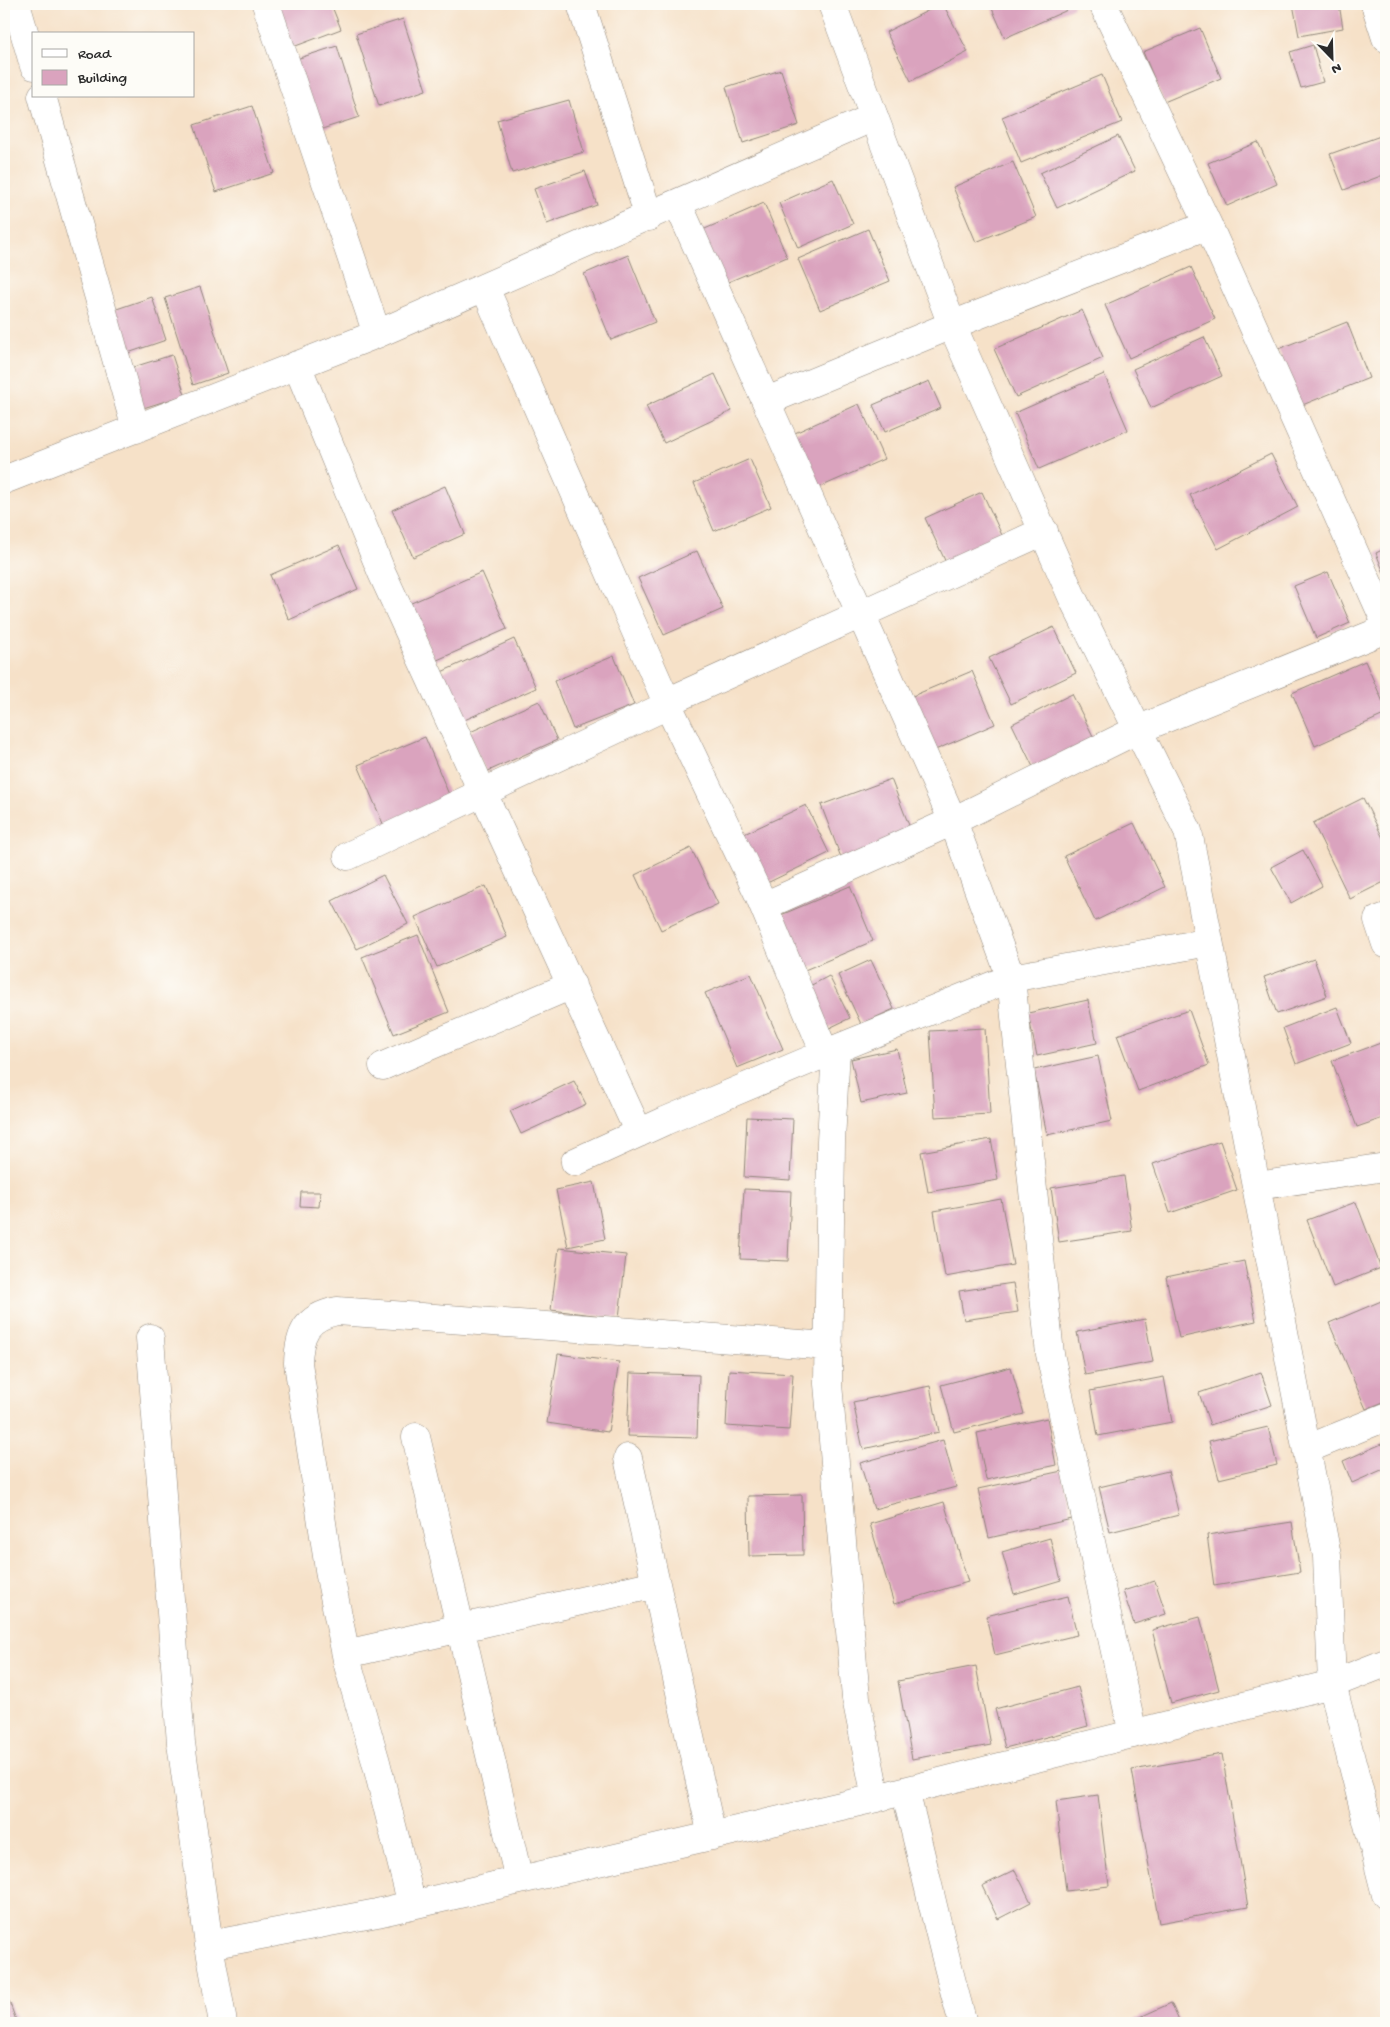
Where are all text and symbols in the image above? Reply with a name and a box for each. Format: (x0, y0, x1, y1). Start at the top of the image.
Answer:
legend (32, 32, 195, 98)
north arrow (1308, 32, 1358, 82)
text: Road (78, 46, 112, 64)
text: N (1329, 58, 1344, 77)
text: Building (77, 70, 127, 88)

